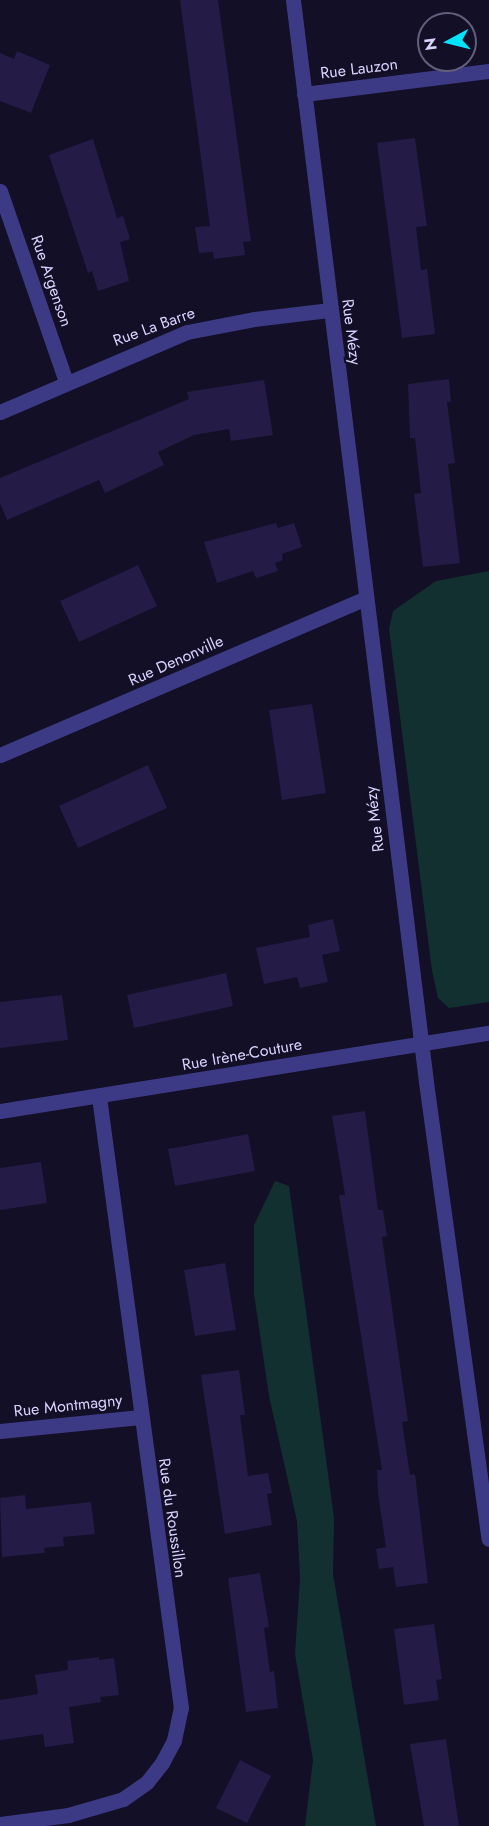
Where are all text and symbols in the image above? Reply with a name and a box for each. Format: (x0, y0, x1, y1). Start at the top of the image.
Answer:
north arrow (417, 12, 477, 72)
text: N (418, 36, 443, 52)
street label: Rue Lauzon (319, 55, 399, 83)
street label: Rue Argenson (26, 233, 76, 329)
street label: Rue Mézy (337, 298, 365, 366)
street label: Rue La Barre (110, 303, 198, 351)
street label: Rue Denonville (126, 632, 226, 690)
street label: Rue Mézy (361, 785, 389, 853)
street label: Rue Irène-Couture (180, 1035, 304, 1075)
street label: Rue Montmagny (13, 1391, 123, 1421)
street label: Rue du Roussillon (154, 1457, 190, 1579)

